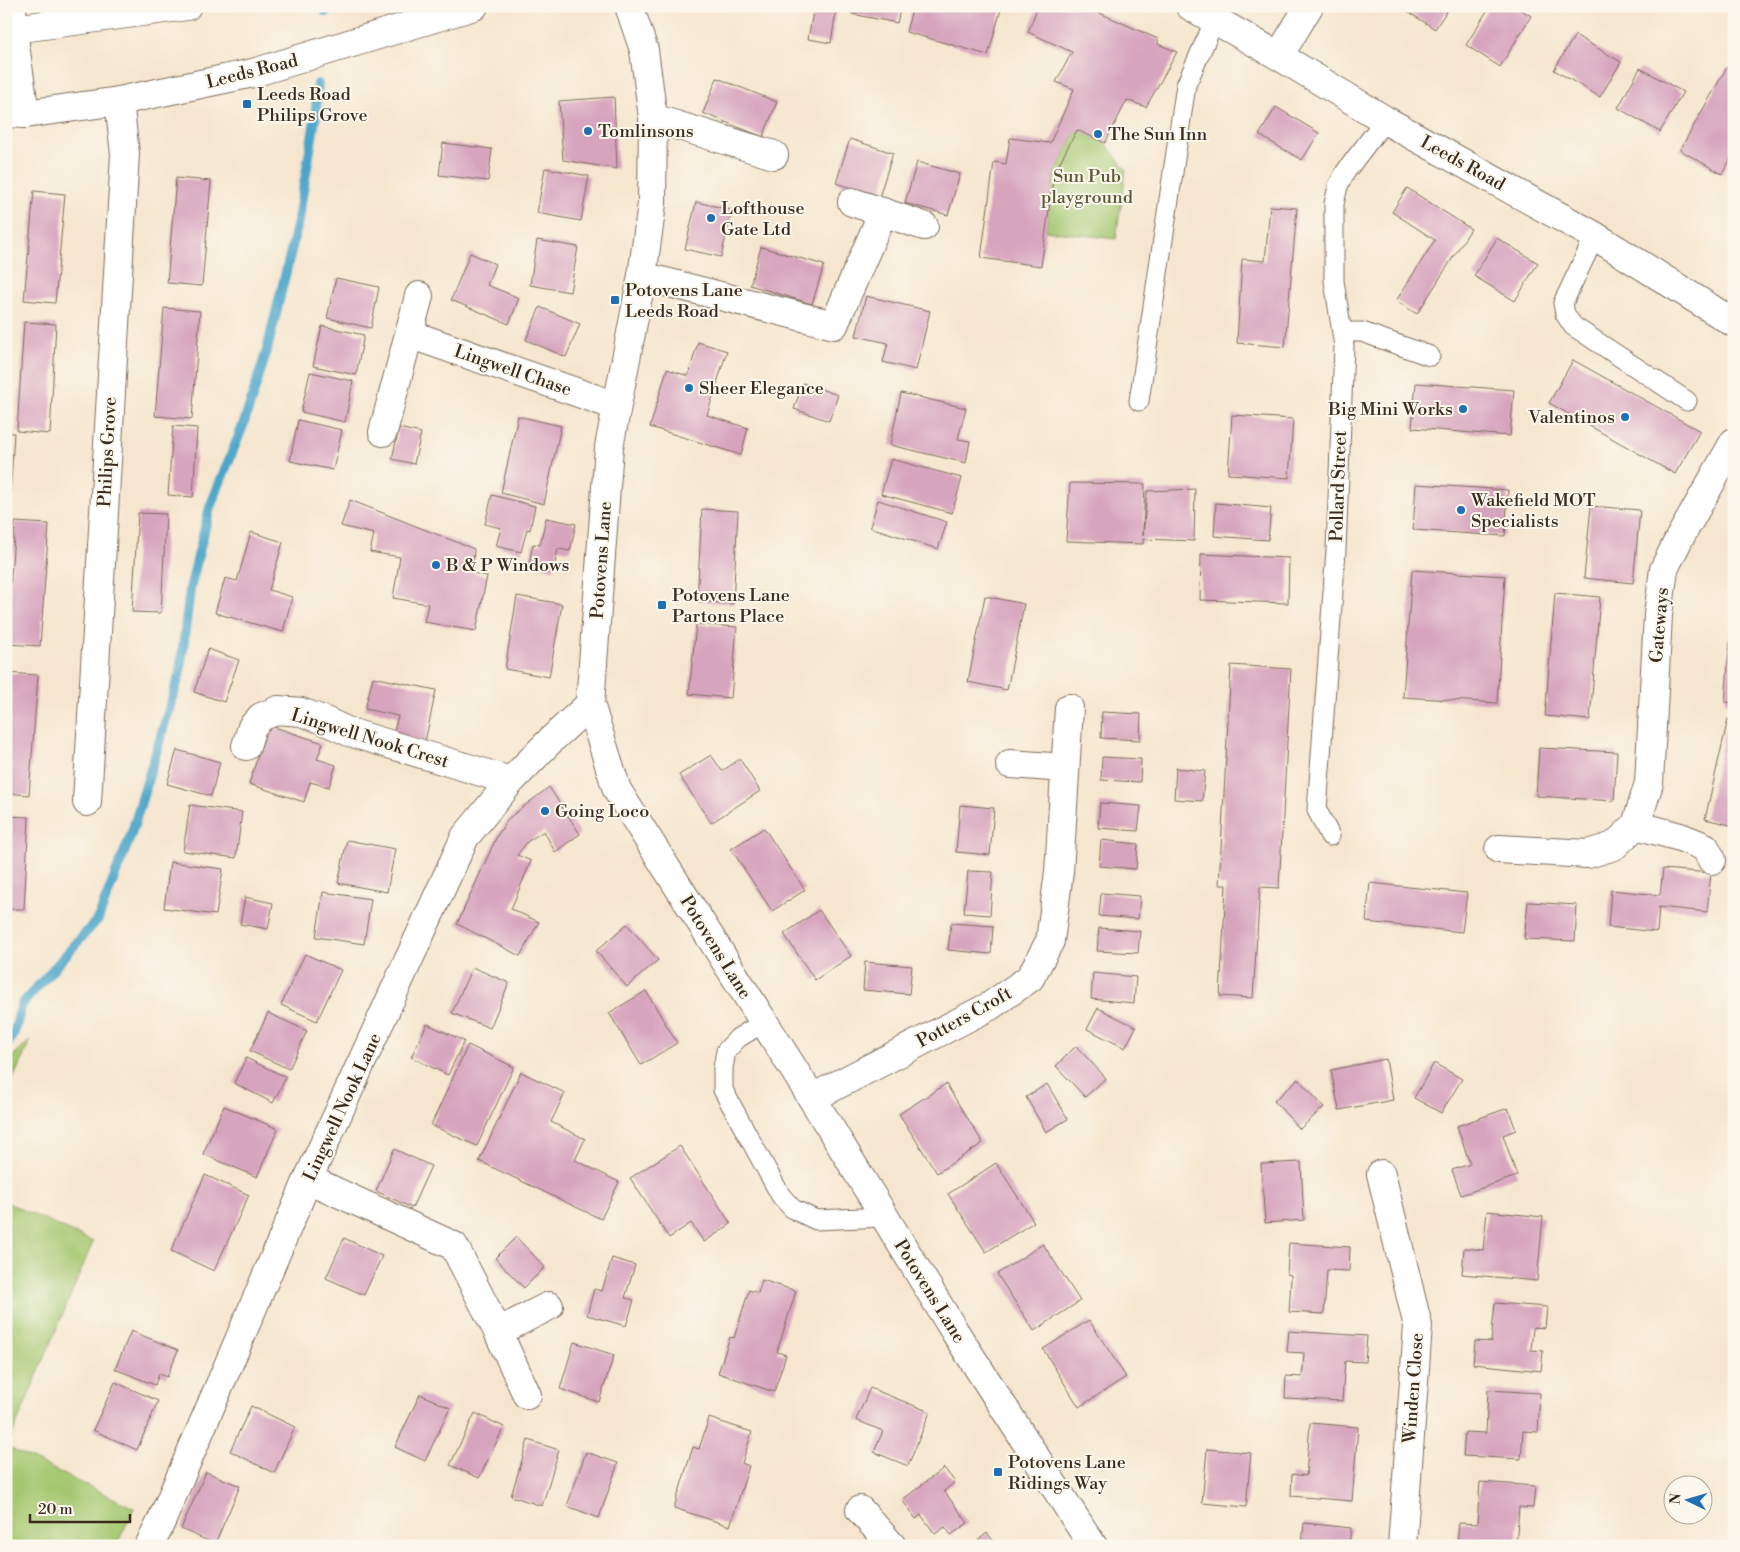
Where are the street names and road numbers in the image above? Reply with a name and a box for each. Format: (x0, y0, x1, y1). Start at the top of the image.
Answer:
street label: Leeds Road (204, 49, 301, 94)
street label: Leeds Road (1416, 131, 1510, 197)
street label: Lingwell Chase (451, 340, 575, 401)
street label: Philips Grove (93, 396, 122, 508)
street label: Pollard Street (1325, 429, 1352, 542)
street label: Potovens Lane (586, 500, 617, 620)
street label: Gateways (1645, 586, 1674, 664)
street label: Lingwell Nook Crest (288, 704, 452, 774)
street label: Potovens Lane (675, 891, 757, 1003)
street label: Potters Croft (913, 982, 1016, 1053)
street label: Lingwell Nook Lane (298, 1029, 387, 1185)
street label: Potovens Lane (889, 1235, 971, 1347)
street label: Winden Close (1398, 1332, 1429, 1445)

